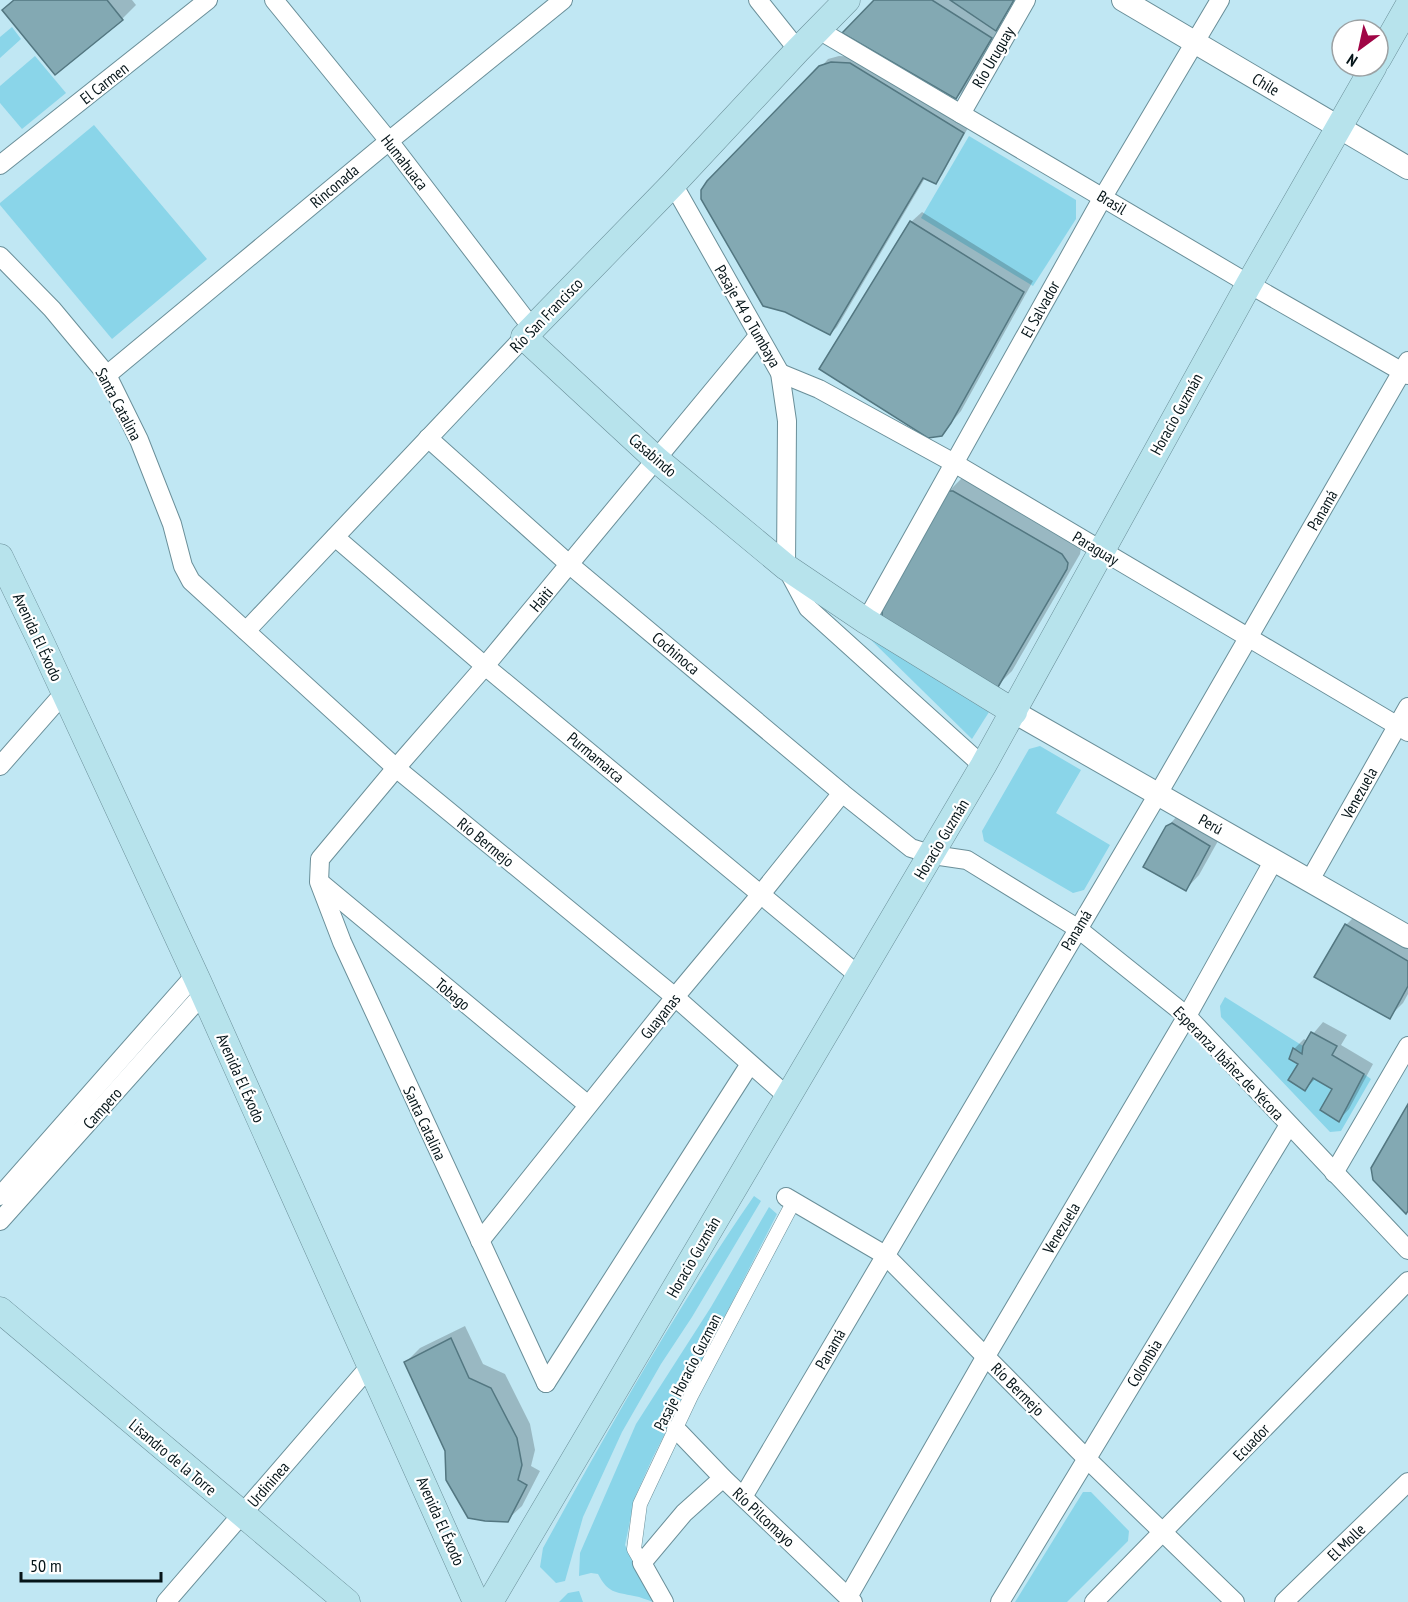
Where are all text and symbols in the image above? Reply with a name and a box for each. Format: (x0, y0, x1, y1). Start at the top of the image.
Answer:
north arrow (1330, 18, 1390, 78)
street label: Río Uruguay (967, 23, 1019, 91)
text: N (1343, 50, 1361, 71)
street label: El Carmen (76, 58, 132, 108)
street label: Chile (1249, 68, 1283, 100)
street label: Humahuaca (377, 130, 433, 194)
street label: Rinconada (306, 160, 362, 212)
street label: Brasil (1094, 185, 1131, 219)
street label: Pasaje 44 o Tumbaya (711, 261, 785, 371)
street label: Río San Francisco (505, 273, 587, 357)
street label: El Salvador (1016, 277, 1064, 341)
street label: Santa Catalina (92, 364, 146, 444)
street label: Horacio Guzmán (1145, 370, 1207, 458)
street label: Casabindo (625, 429, 681, 481)
street label: Panamá (1302, 486, 1342, 534)
street label: Paraguay (1069, 526, 1123, 570)
street label: Haiti (525, 582, 557, 616)
street label: Avenida El Éxodo (9, 590, 67, 684)
street label: Cochinoca (648, 627, 704, 679)
street label: Purmamarca (563, 727, 629, 787)
street label: Venezuela (1336, 764, 1381, 823)
street label: Horacio Guzmán (909, 795, 973, 883)
street label: Perú (1195, 809, 1227, 839)
street label: Río Bermejo (454, 813, 519, 871)
street label: Panamá (1056, 906, 1096, 954)
street label: Tobago (431, 974, 475, 1014)
street label: Guayanas (636, 989, 684, 1043)
street label: Esperanza Ibáñez de Yécora (1169, 1002, 1289, 1124)
street label: Avenida El Éxodo (213, 1031, 269, 1126)
street label: Campero (78, 1083, 126, 1133)
street label: Santa Catalina (399, 1083, 451, 1163)
street label: Venezuela (1037, 1199, 1084, 1258)
street label: Horacio Guzmán (662, 1213, 724, 1301)
street label: Pasaje Horacio Guzman (649, 1310, 725, 1434)
street label: Panamá (810, 1325, 850, 1373)
street label: Colombia (1122, 1336, 1166, 1390)
street label: Río Bermejo (987, 1358, 1049, 1420)
street label: Lisandro de la Torre (125, 1415, 221, 1499)
street label: Ecuador (1228, 1419, 1274, 1465)
street label: Urdininea (243, 1457, 293, 1511)
street label: Avenida El Éxodo (413, 1474, 469, 1569)
street label: Río Pilcomayo (729, 1483, 799, 1551)
street label: El Molle (1323, 1519, 1369, 1565)
scale bar (21, 1545, 160, 1583)
text: 50 m (30, 1554, 62, 1577)

